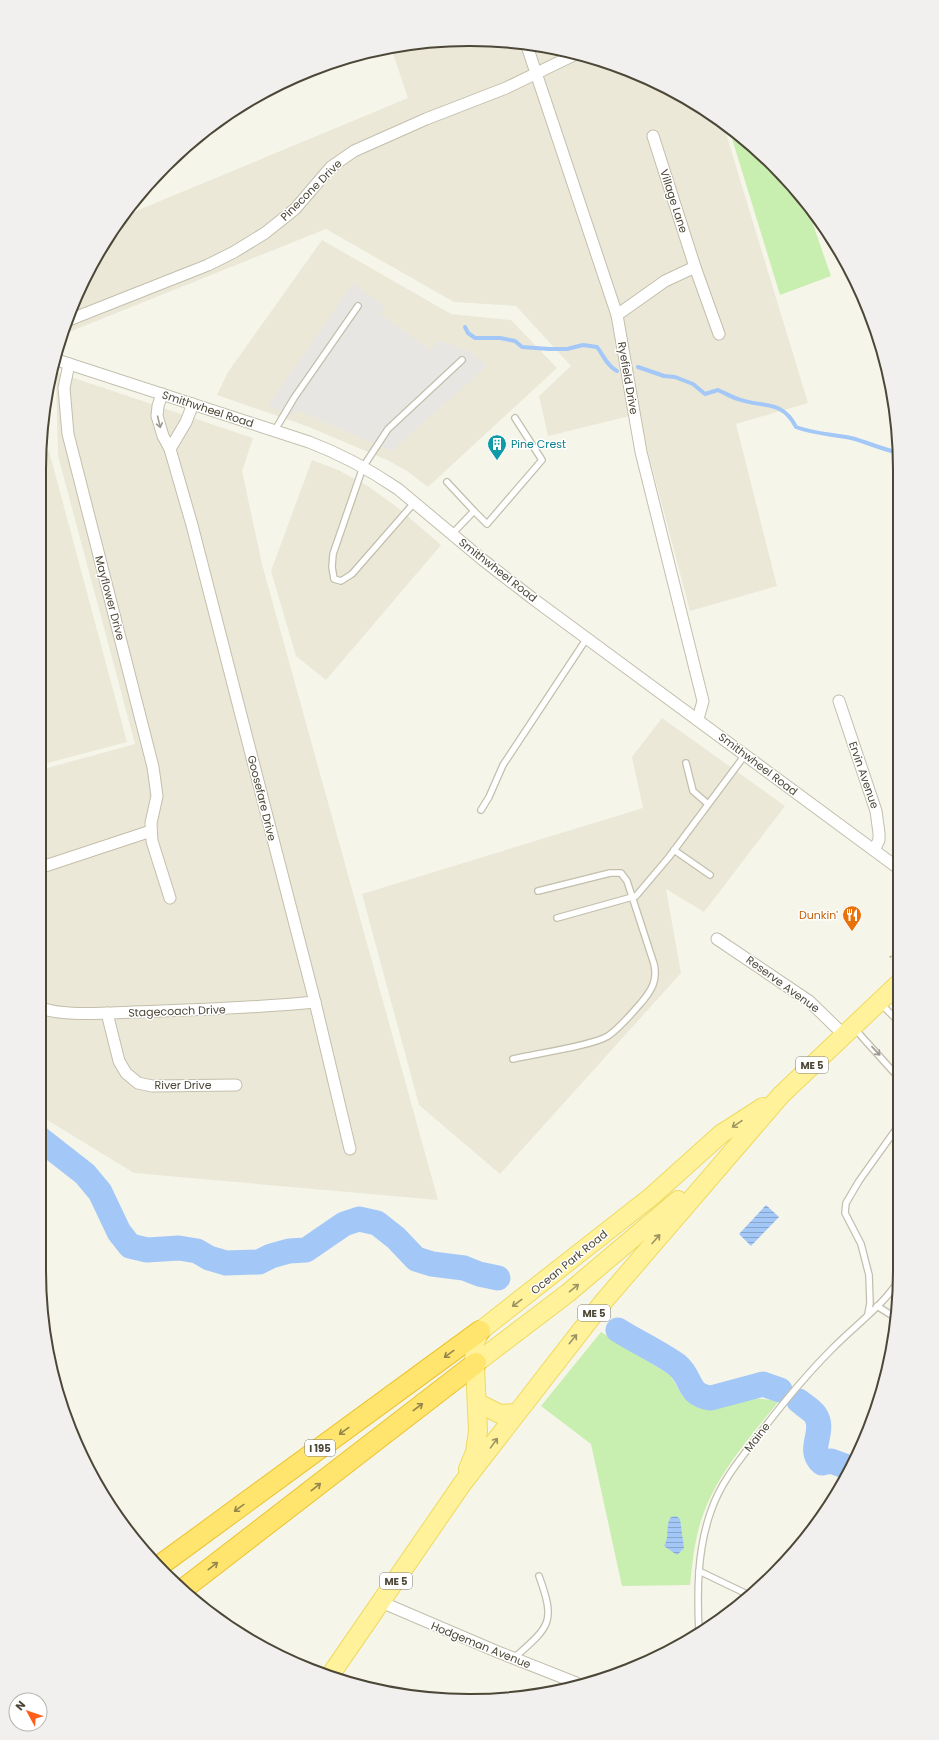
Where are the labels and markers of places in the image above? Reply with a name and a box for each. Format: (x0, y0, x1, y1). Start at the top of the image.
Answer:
building icon: Pine Crest (486, 433, 508, 461)
place label: Pine Crest (511, 436, 566, 452)
restaurant icon: Dunkin' (841, 904, 863, 932)
place label: Dunkin' (799, 907, 838, 923)

